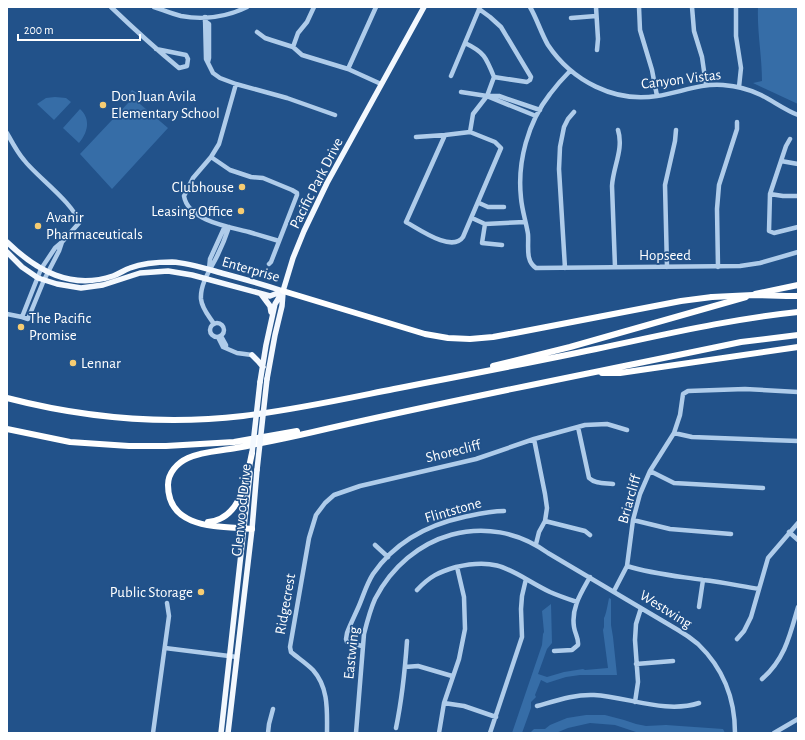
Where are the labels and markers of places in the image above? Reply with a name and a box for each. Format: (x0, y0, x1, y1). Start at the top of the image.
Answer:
place label: Don Juan Avila Elementary School (111, 89, 220, 121)
marker: Don Juan Avila Elementary School (98, 100, 108, 110)
place label: Clubhouse (172, 180, 234, 195)
marker: Clubhouse (237, 182, 247, 192)
place label: Leasing Office (151, 204, 233, 219)
marker: Leasing Office (236, 206, 246, 216)
place label: Avanir Pharmaceuticals (46, 210, 143, 242)
marker: Avanir Pharmaceuticals (33, 221, 43, 231)
place label: The Pacific Promise (29, 311, 91, 343)
marker: The Pacific Promise (16, 322, 26, 332)
place label: Lennar (81, 356, 121, 371)
marker: Lennar (68, 358, 78, 368)
place label: Public Storage (110, 585, 193, 600)
marker: Public Storage (196, 587, 206, 597)

